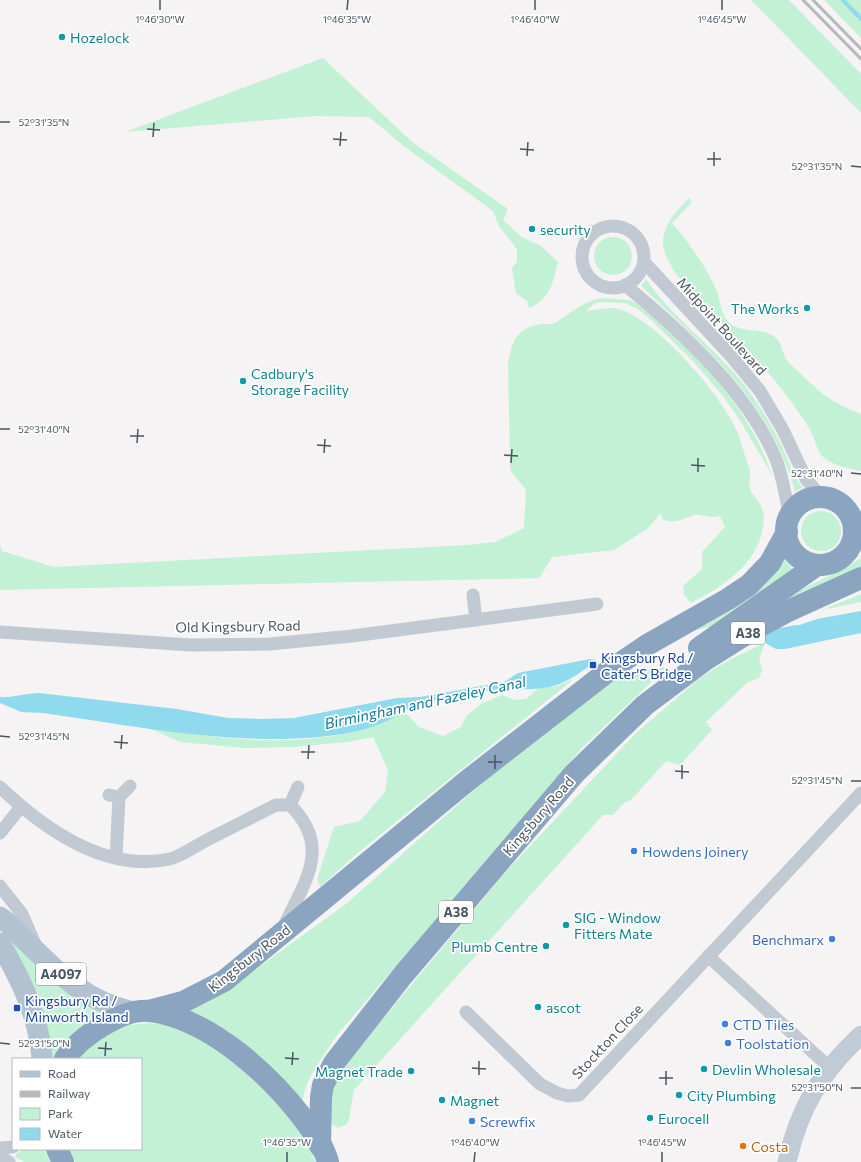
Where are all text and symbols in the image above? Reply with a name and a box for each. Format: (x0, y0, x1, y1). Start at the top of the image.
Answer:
text: 1°46'30"W (135, 13, 185, 25)
text: 1°46'35"W (323, 13, 371, 25)
text: 1°46'40"W (510, 13, 560, 25)
text: 1°46'45"W (698, 13, 746, 25)
place label: Hozelock (70, 29, 130, 46)
marker: Hozelock (57, 32, 67, 42)
text: 52°31'35"N (19, 116, 69, 128)
text: 52°31'35"N (792, 160, 842, 172)
place label: security (540, 221, 591, 238)
marker: security (527, 224, 537, 234)
street label: Midpoint Boulevard (674, 274, 770, 378)
place label: The Works (731, 300, 799, 317)
marker: The Works (802, 303, 812, 313)
place label: Cadbury's Storage Facility (251, 365, 349, 398)
marker: Cadbury's Storage Facility (238, 376, 248, 386)
text: 52°31'40"N (18, 423, 70, 435)
text: 52°31'40"N (791, 467, 843, 479)
street label: Old Kingsbury Road (175, 616, 301, 636)
road number: A38 (731, 622, 765, 644)
place label: Kingsbury Rd / Cater'S Bridge (601, 649, 694, 682)
marker: Kingsbury Rd / Cater'S Bridge (588, 660, 598, 670)
water label: Birmingham and Fazeley Canal (323, 672, 529, 732)
text: 52°31'45"N (18, 730, 70, 742)
street label: Kingsbury Road (499, 773, 577, 859)
text: 52°31'45"N (791, 774, 843, 786)
place label: Howdens Joinery (642, 843, 748, 860)
marker: Howdens Joinery (629, 846, 639, 856)
road number: A38 (439, 901, 473, 923)
place label: SIG - Window Fitters Mate (574, 909, 661, 942)
marker: SIG - Window Fitters Mate (561, 920, 571, 930)
street label: Kingsbury Road (205, 921, 293, 995)
place label: Benchmarx (752, 931, 825, 948)
marker: Benchmarx (827, 934, 837, 944)
place label: Plumb Centre (451, 938, 538, 955)
marker: Plumb Centre (541, 941, 551, 951)
road number: A4097 (36, 963, 86, 985)
place label: Kingsbury Rd / Minworth Island (25, 992, 129, 1025)
place label: ascot (546, 999, 581, 1016)
street label: Stockton Close (568, 1000, 646, 1082)
marker: ascot (533, 1002, 543, 1012)
marker: Kingsbury Rd / Minworth Island (12, 1003, 22, 1013)
place label: CTD Tiles (733, 1016, 794, 1033)
marker: CTD Tiles (720, 1019, 730, 1029)
place label: Toolstation (736, 1035, 809, 1052)
text: 52°31'50"N (18, 1037, 70, 1049)
marker: Toolstation (723, 1038, 733, 1048)
legend (12, 1058, 142, 1150)
place label: Devlin Wholesale (712, 1061, 821, 1078)
place label: Magnet Trade (315, 1063, 403, 1080)
marker: Devlin Wholesale (699, 1064, 709, 1074)
text: Road (48, 1066, 76, 1080)
marker: Magnet Trade (406, 1066, 416, 1076)
text: 52°31'50"N (791, 1081, 843, 1093)
text: Railway (48, 1086, 90, 1100)
place label: City Plumbing (687, 1087, 776, 1104)
marker: City Plumbing (674, 1090, 684, 1100)
place label: Magnet (450, 1092, 499, 1109)
marker: Magnet (437, 1095, 447, 1105)
text: Park (48, 1106, 74, 1120)
place label: Eurocell (658, 1110, 709, 1127)
place label: Screwfix (480, 1113, 536, 1130)
marker: Eurocell (645, 1113, 655, 1123)
marker: Screwfix (467, 1116, 477, 1126)
text: Water (48, 1126, 82, 1140)
text: 1°46'35"W (263, 1136, 311, 1148)
text: 1°46'40"W (450, 1136, 500, 1148)
text: 1°46'45"W (638, 1136, 686, 1148)
place label: Costa (751, 1138, 788, 1155)
marker: Costa (738, 1141, 748, 1151)

